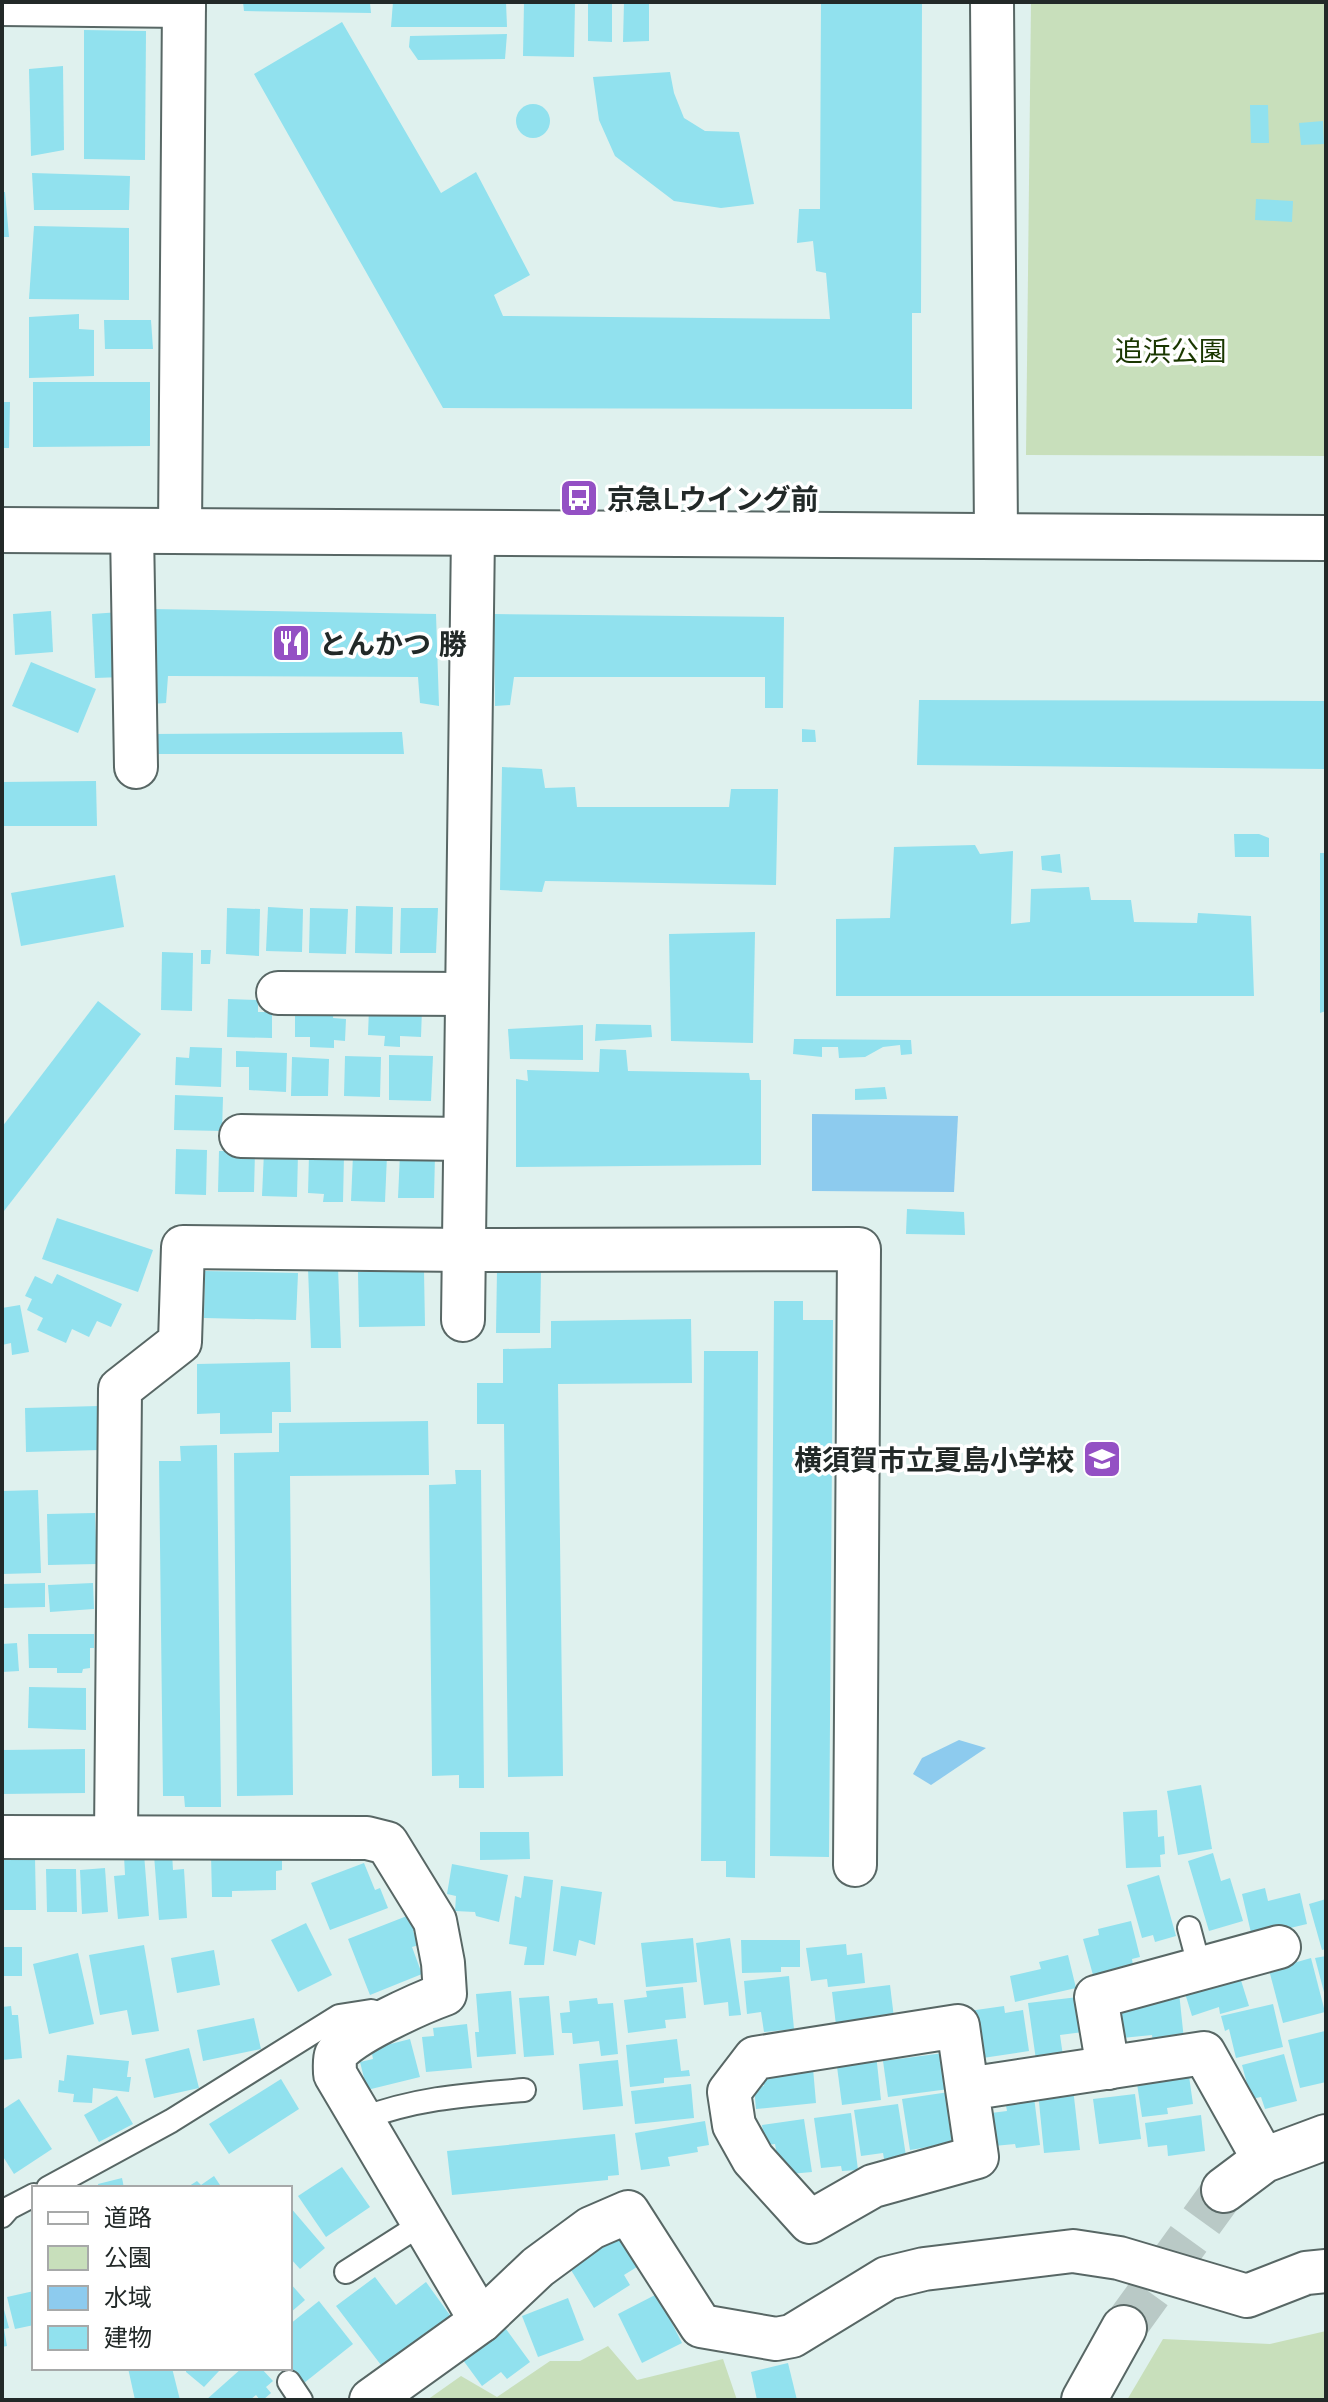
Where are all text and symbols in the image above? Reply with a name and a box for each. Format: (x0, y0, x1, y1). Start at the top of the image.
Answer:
park label: 追浜公園 (1115, 333, 1227, 368)
bus stop icon: 京急Lウイング前 (558, 477, 600, 519)
place label: 京急Lウイング前 (607, 481, 819, 516)
restaurant icon: とんかつ 勝 (270, 622, 312, 664)
place label: とんかつ 勝 (319, 626, 467, 661)
school or university icon: 横須賀市立夏島小学校 (1081, 1438, 1123, 1480)
place label: 横須賀市立夏島小学校 (794, 1442, 1074, 1477)
legend (32, 2186, 292, 2370)
text: 道路 (104, 2202, 152, 2232)
text: 公園 (104, 2242, 152, 2272)
text: 水域 (104, 2282, 152, 2312)
text: 建物 (104, 2322, 152, 2352)

